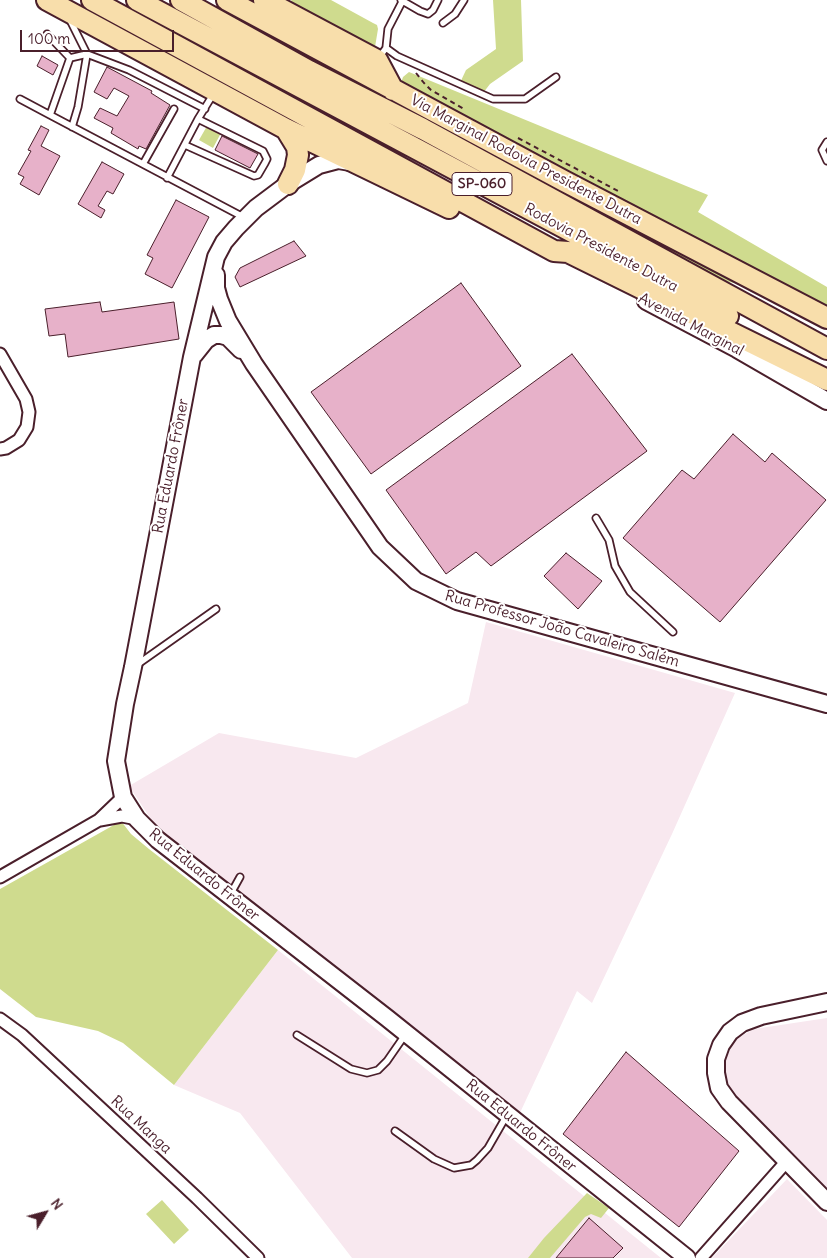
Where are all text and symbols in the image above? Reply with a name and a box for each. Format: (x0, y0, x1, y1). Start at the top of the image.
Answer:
scale bar (22, 20, 176, 52)
text: 100 m (28, 29, 70, 48)
street label: Via Marginal Rodovia Presidente Dutra (407, 91, 645, 229)
road number: SP-060 (452, 172, 512, 195)
street label: Rodovia Presidente Dutra (521, 200, 681, 296)
street label: Avenida Marginal (635, 290, 747, 360)
street label: Rua Eduardo Frôner (149, 397, 193, 535)
street label: Rua Professor João Cavaleiro Salém (443, 587, 681, 671)
street label: Rua Eduardo Frôner (145, 825, 263, 925)
street label: Rua Eduardo Frôner (462, 1076, 580, 1176)
street label: Rua Manga (107, 1092, 175, 1158)
north arrow (20, 1188, 70, 1238)
text: N (47, 1195, 67, 1213)

